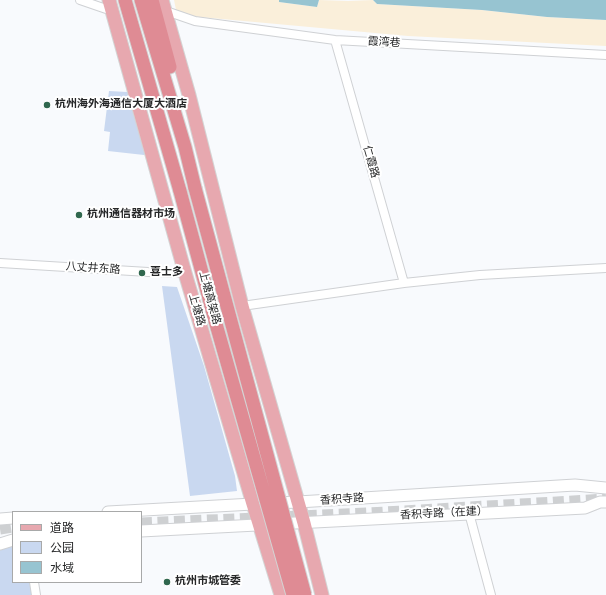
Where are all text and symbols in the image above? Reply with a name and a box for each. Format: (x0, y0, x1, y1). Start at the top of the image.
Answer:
street label: 霞湾巷 (367, 36, 401, 50)
place label: 杭州海外海通信大厦大酒店 (55, 98, 187, 112)
marker: 杭州海外海通信大厦大酒店 (42, 100, 52, 110)
street label: 仁霞路 (359, 144, 381, 180)
place label: 杭州通信器材市场 (87, 208, 175, 222)
marker: 杭州通信器材市场 (74, 210, 84, 220)
street label: 八丈井东路 (65, 260, 121, 278)
place label: 喜士多 (150, 266, 183, 280)
marker: 喜士多 (137, 268, 147, 278)
street label: 上塘高架路 (196, 270, 222, 326)
street label: 上塘路 (185, 292, 207, 328)
street label: 香积寺路 (320, 492, 364, 508)
street label: 香积寺路（在建） (400, 505, 488, 523)
legend (12, 511, 142, 583)
text: 道路 (50, 520, 74, 537)
text: 公园 (50, 540, 74, 557)
text: 水域 (50, 560, 74, 577)
place label: 杭州市城管委 (175, 575, 241, 589)
marker: 杭州市城管委 (162, 577, 172, 587)

